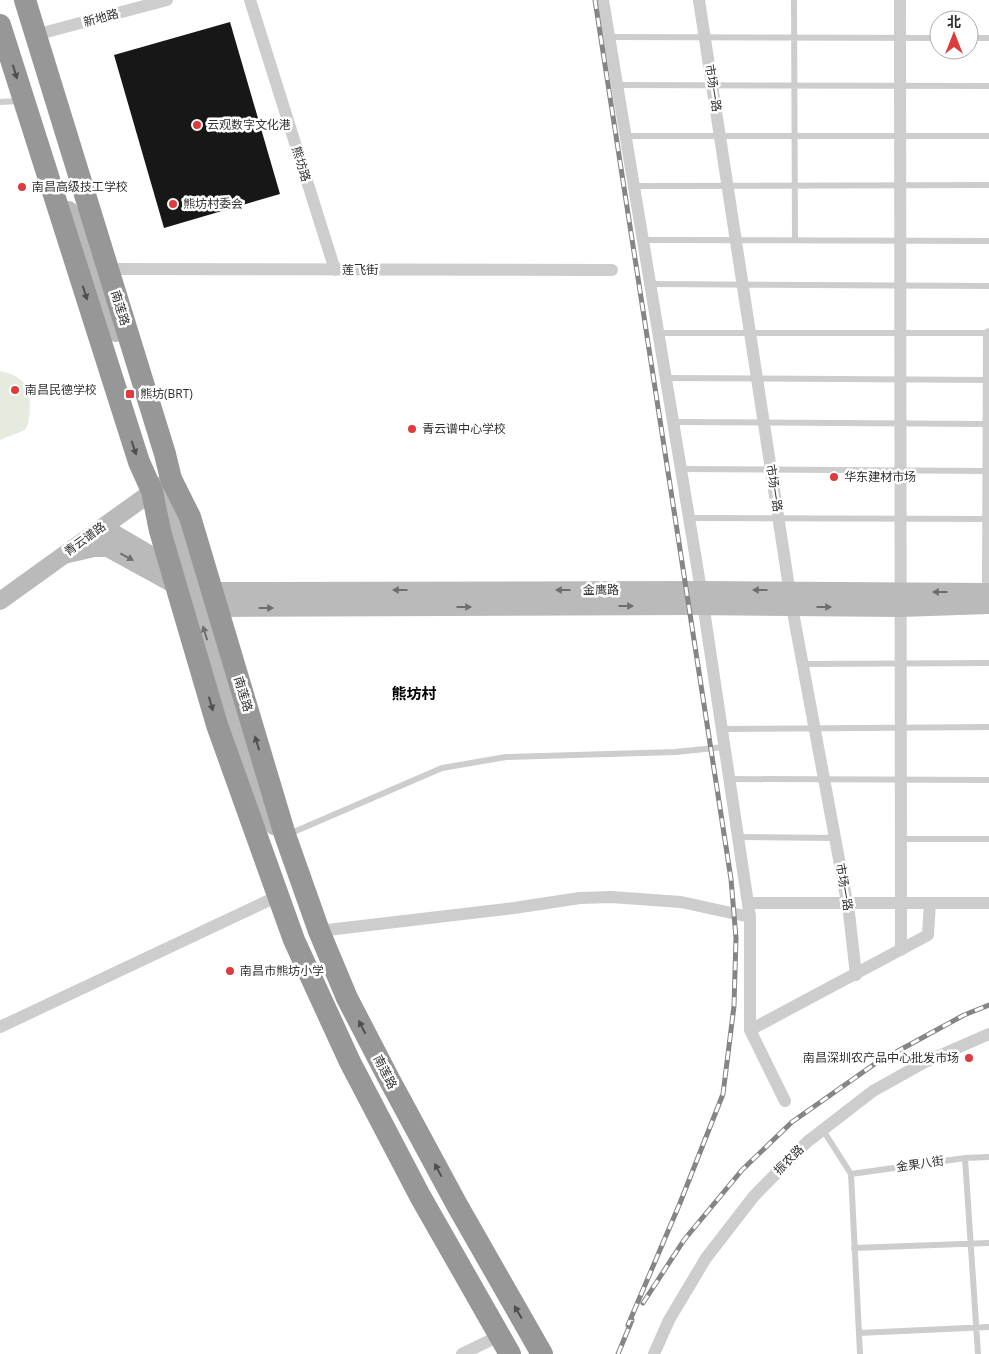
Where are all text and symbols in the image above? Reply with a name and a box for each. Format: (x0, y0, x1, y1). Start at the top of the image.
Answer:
street label: 新地路 (81, 5, 120, 30)
north arrow (929, 10, 979, 60)
text: 北 (947, 12, 961, 31)
street label: 市场一路 (701, 63, 726, 113)
one-way arrow (11, 64, 19, 79)
place label: 云观数字文化港 (207, 116, 291, 133)
marker: 云观数字文化港 (191, 119, 203, 131)
street label: 熊坊路 (288, 144, 315, 184)
place label: 南昌高级技工学校 (32, 178, 128, 195)
marker: 南昌高级技工学校 (16, 181, 28, 193)
place label: 熊坊村委会 (183, 195, 243, 212)
marker: 熊坊村委会 (167, 198, 179, 210)
street label: 莲飞街 (342, 261, 378, 278)
one-way arrow (82, 286, 89, 301)
street label: 南莲路 (107, 288, 134, 328)
place label: 南昌民德学校 (25, 381, 97, 398)
marker: 南昌民德学校 (9, 384, 21, 396)
place label: 熊坊(BRT) (140, 385, 193, 402)
marker: 熊坊(BRT) (124, 388, 136, 400)
place label: 青云谱中心学校 (422, 420, 506, 437)
marker: 青云谱中心学校 (406, 423, 418, 435)
one-way arrow (131, 441, 139, 456)
street label: 市场一路 (762, 463, 787, 513)
place label: 华东建材市场 (844, 468, 916, 485)
marker: 华东建材市场 (828, 471, 840, 483)
street label: 青云谱路 (60, 518, 109, 560)
one-way arrow (120, 553, 134, 562)
street label: 金鹰路 (583, 581, 619, 598)
one-way arrow (392, 586, 408, 594)
one-way arrow (555, 586, 571, 594)
one-way arrow (752, 586, 768, 594)
one-way arrow (932, 587, 948, 595)
one-way arrow (618, 602, 634, 610)
one-way arrow (456, 603, 472, 611)
one-way arrow (816, 603, 832, 611)
one-way arrow (258, 604, 274, 612)
one-way arrow (201, 625, 209, 640)
street label: 南莲路 (230, 674, 257, 714)
district label: 熊坊村 (391, 683, 437, 703)
one-way arrow (207, 696, 215, 711)
one-way arrow (253, 736, 261, 751)
street label: 市场一路 (832, 862, 857, 912)
place label: 南昌市熊坊小学 (240, 962, 324, 979)
marker: 南昌市熊坊小学 (224, 965, 236, 977)
one-way arrow (358, 1020, 366, 1034)
place label: 南昌深圳农产品中心批发市场 (803, 1049, 959, 1066)
street label: 南莲路 (370, 1052, 401, 1092)
marker: 南昌深圳农产品中心批发市场 (963, 1052, 975, 1064)
street label: 振农路 (770, 1141, 807, 1178)
street label: 金果八街 (895, 1152, 945, 1175)
one-way arrow (434, 1163, 442, 1178)
one-way arrow (514, 1304, 522, 1319)

